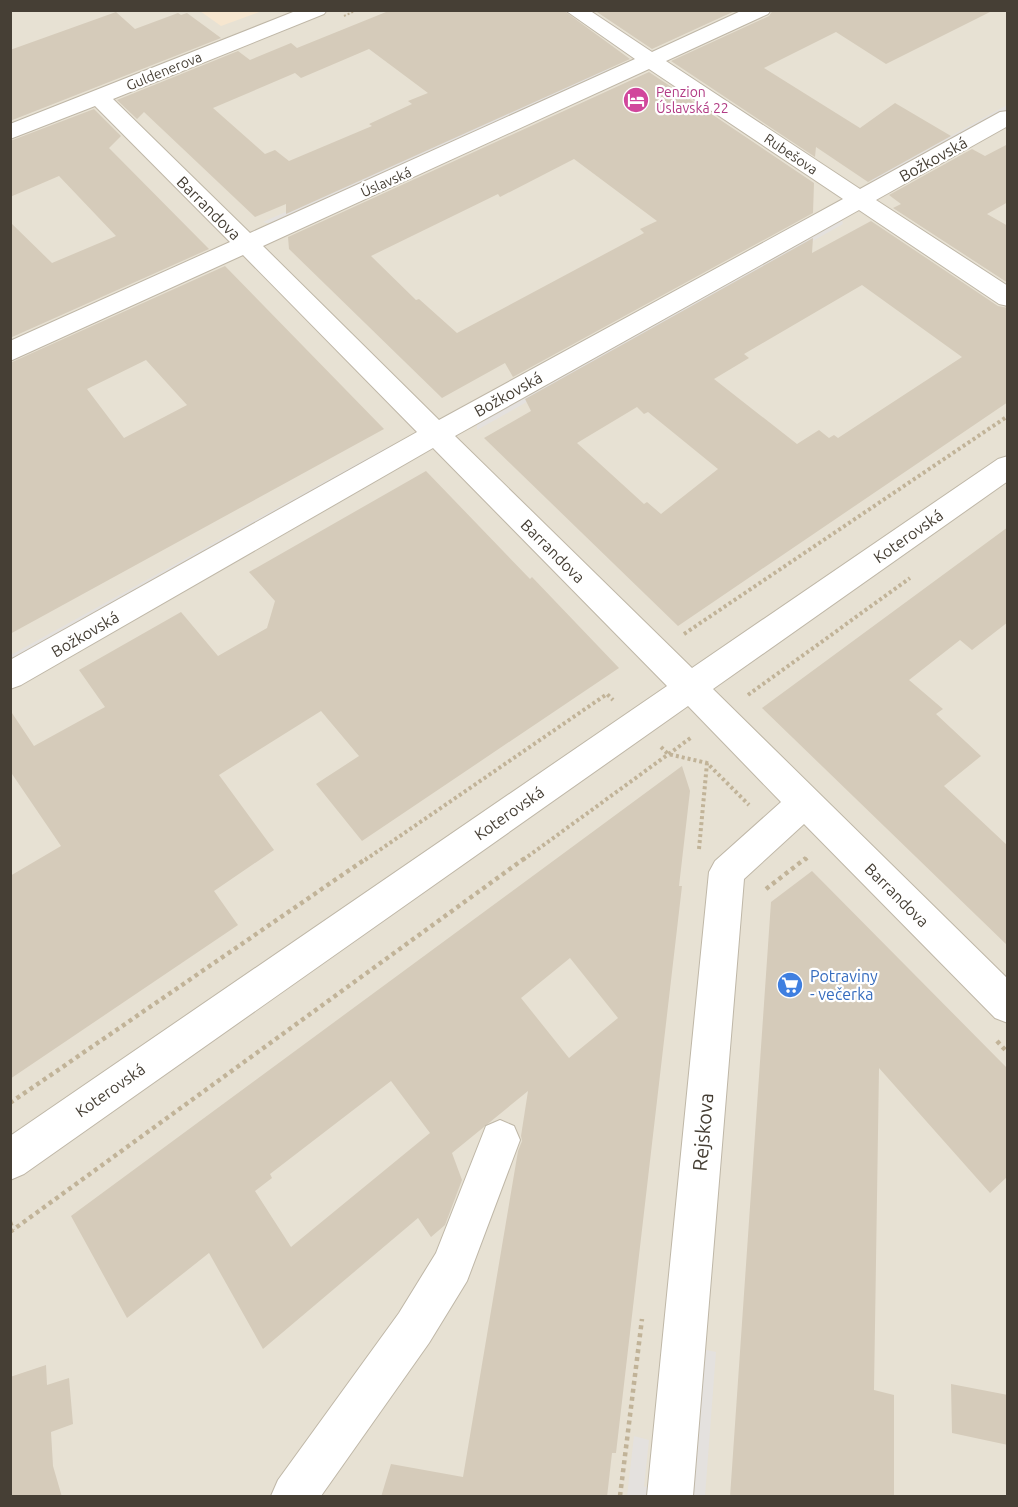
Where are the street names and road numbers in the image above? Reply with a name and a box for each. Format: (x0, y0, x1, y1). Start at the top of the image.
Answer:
street label: Guldenerova (124, 49, 204, 93)
street label: Rubešova (761, 130, 821, 178)
street label: Božkovská (896, 133, 970, 185)
street label: Úslavská (358, 163, 414, 200)
street label: Barrandova (173, 172, 245, 244)
street label: Božkovská (471, 368, 545, 420)
street label: Koterovská (870, 506, 946, 566)
street label: Barrandova (517, 515, 589, 587)
street label: Božkovská (48, 607, 122, 661)
street label: Koterovská (471, 783, 547, 843)
street label: Barrandova (861, 859, 933, 931)
street label: Koterovská (72, 1060, 148, 1120)
street label: Rejskova (688, 1092, 717, 1172)

